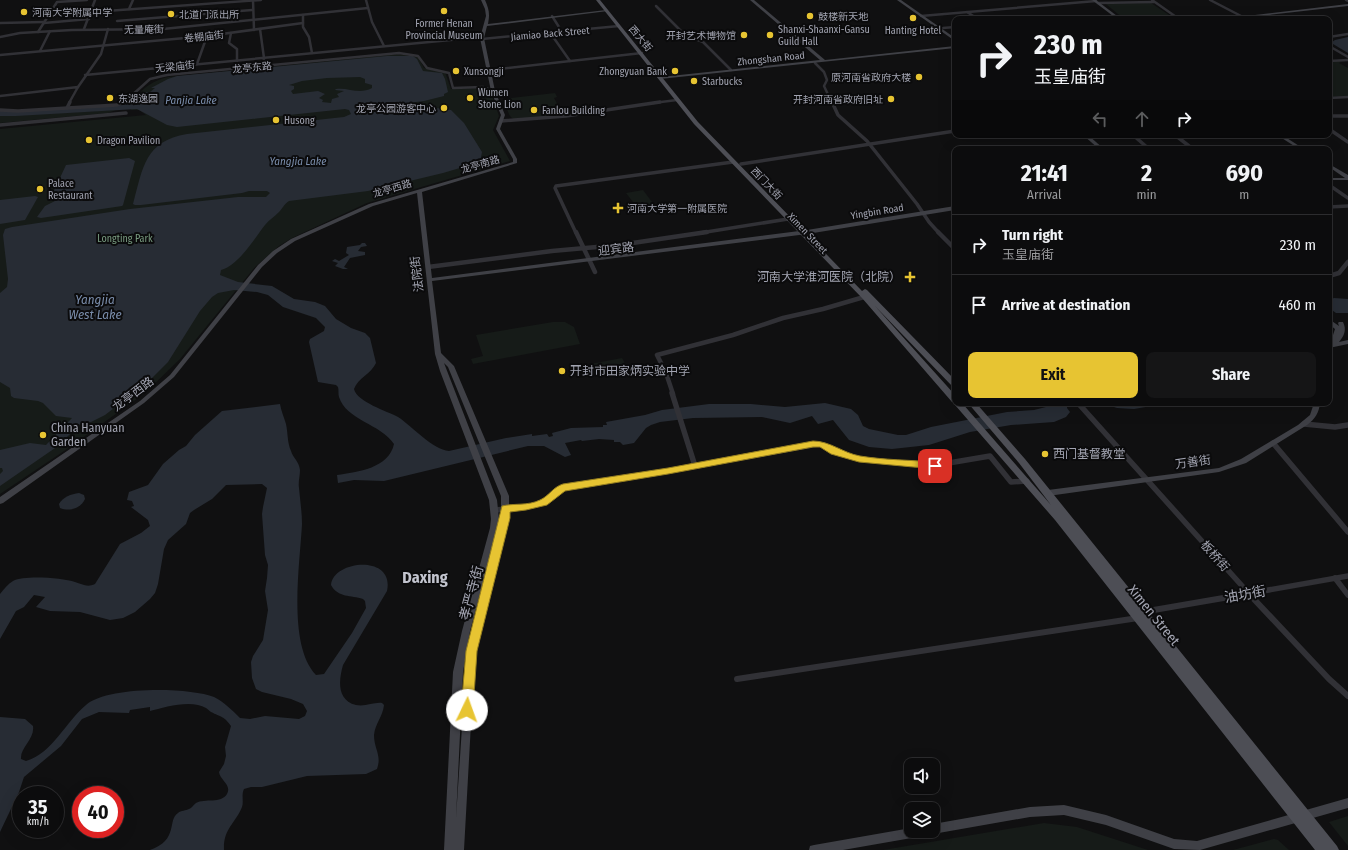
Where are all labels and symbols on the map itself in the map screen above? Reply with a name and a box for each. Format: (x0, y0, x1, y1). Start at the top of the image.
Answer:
marker: Former Henan Provincial Museum (439, 6, 449, 16)
marker: 河南大学附属中学 (19, 7, 29, 17)
place label: 河南大学附属中学 (32, 7, 112, 19)
marker: 北道门派出所 (166, 9, 176, 19)
place label: 北道门派出所 (179, 9, 239, 21)
marker: 鼓楼新天地 (805, 11, 815, 21)
place label: 鼓楼新天地 (818, 11, 869, 23)
marker: Hanting Hotel (908, 13, 918, 23)
place label: Former Henan Provincial Museum (406, 18, 482, 42)
street label: 西大街 (626, 23, 654, 54)
street label: 无量庵街 (124, 24, 164, 36)
place label: Shanxi-Shaanxi-Gansu Guild Hall (778, 24, 870, 48)
street label: Jiamiao Back Street (510, 25, 591, 43)
place label: Hanting Hotel (885, 25, 942, 37)
street label: 卷棚庙街 (184, 29, 225, 45)
place label: 开封艺术博物馆 (666, 30, 736, 42)
marker: 开封艺术博物馆 (739, 30, 749, 40)
marker: Shanxi-Shaanxi-Gansu Guild Hall (765, 30, 775, 40)
street label: Zhongshan Road (737, 49, 806, 69)
street label: 无梁庙街 (155, 59, 196, 75)
street label: 龙亭东路 (232, 60, 273, 76)
marker: Xunsongji (451, 66, 461, 76)
place label: Xunsongji (464, 66, 504, 78)
place label: Zhongyuan Bank (599, 66, 667, 78)
marker: Zhongyuan Bank (670, 66, 680, 76)
place label: 原河南省政府大楼 (831, 72, 911, 84)
marker: 原河南省政府大楼 (914, 72, 924, 82)
marker: Starbucks (689, 76, 699, 86)
place label: Starbucks (702, 76, 742, 88)
place label: Wumen Stone Lion (478, 87, 521, 111)
marker: 东湖逸园 (105, 93, 115, 103)
place label: 东湖逸园 (118, 93, 158, 105)
marker: Wumen Stone Lion (465, 93, 475, 103)
water label: Panjia Lake (165, 94, 217, 107)
place label: 开封河南省政府旧址 (793, 94, 883, 106)
marker: 开封河南省政府旧址 (886, 94, 896, 104)
place label: 龙亭公园游客中心 (356, 103, 436, 115)
marker: 龙亭公园游客中心 (439, 103, 449, 113)
marker: Fanlou Building (529, 105, 539, 115)
place label: Fanlou Building (542, 105, 605, 117)
marker: Husong (271, 115, 281, 125)
place label: Husong (284, 115, 315, 127)
marker: Dragon Pavilion (84, 135, 94, 145)
place label: Dragon Pavilion (97, 135, 160, 147)
street label: 龙亭南路 (459, 154, 501, 176)
water label: Yangjia Lake (270, 155, 326, 168)
street label: 西门大街 (748, 165, 784, 202)
place label: Palace Restaurant (48, 178, 93, 202)
street label: 龙亭西路 (371, 178, 413, 200)
marker: Palace Restaurant (35, 184, 45, 194)
marker: 河南大学第一附属医院 (612, 202, 624, 214)
street label: Yingbin Road (850, 202, 905, 222)
place label: 河南大学第一附属医院 (627, 203, 727, 215)
street label: Ximen Street (785, 211, 830, 257)
park label: Longting Park (97, 233, 153, 245)
street label: 迎宾路 (597, 240, 635, 258)
street label: 法院街 (408, 255, 426, 293)
place label: 河南大学淮河医院（北院） (757, 270, 901, 284)
marker: 河南大学淮河医院（北院） (904, 271, 916, 283)
water label: Yangjia West Lake (68, 292, 122, 322)
place label: 开封市田家炳实验中学 (570, 364, 690, 378)
marker: 开封市田家炳实验中学 (557, 366, 567, 376)
street label: 龙亭西路 (110, 374, 156, 414)
place label: China Hanyuan Garden (51, 421, 125, 449)
marker: China Hanyuan Garden (38, 430, 48, 440)
place label: 西门基督教堂 (1053, 447, 1125, 461)
pin (918, 449, 952, 483)
marker: 西门基督教堂 (1040, 449, 1050, 459)
street label: 万善街 (1174, 453, 1212, 471)
street label: 板桥街 (1198, 538, 1232, 574)
street label: 孝严寺街 (456, 564, 487, 622)
district label: Daxing (402, 568, 448, 587)
street label: Ximen Street (1124, 582, 1183, 649)
street label: 油坊街 (1223, 582, 1267, 607)
position arrow (446, 689, 488, 731)
speed limit sign: 40 (72, 786, 124, 838)

